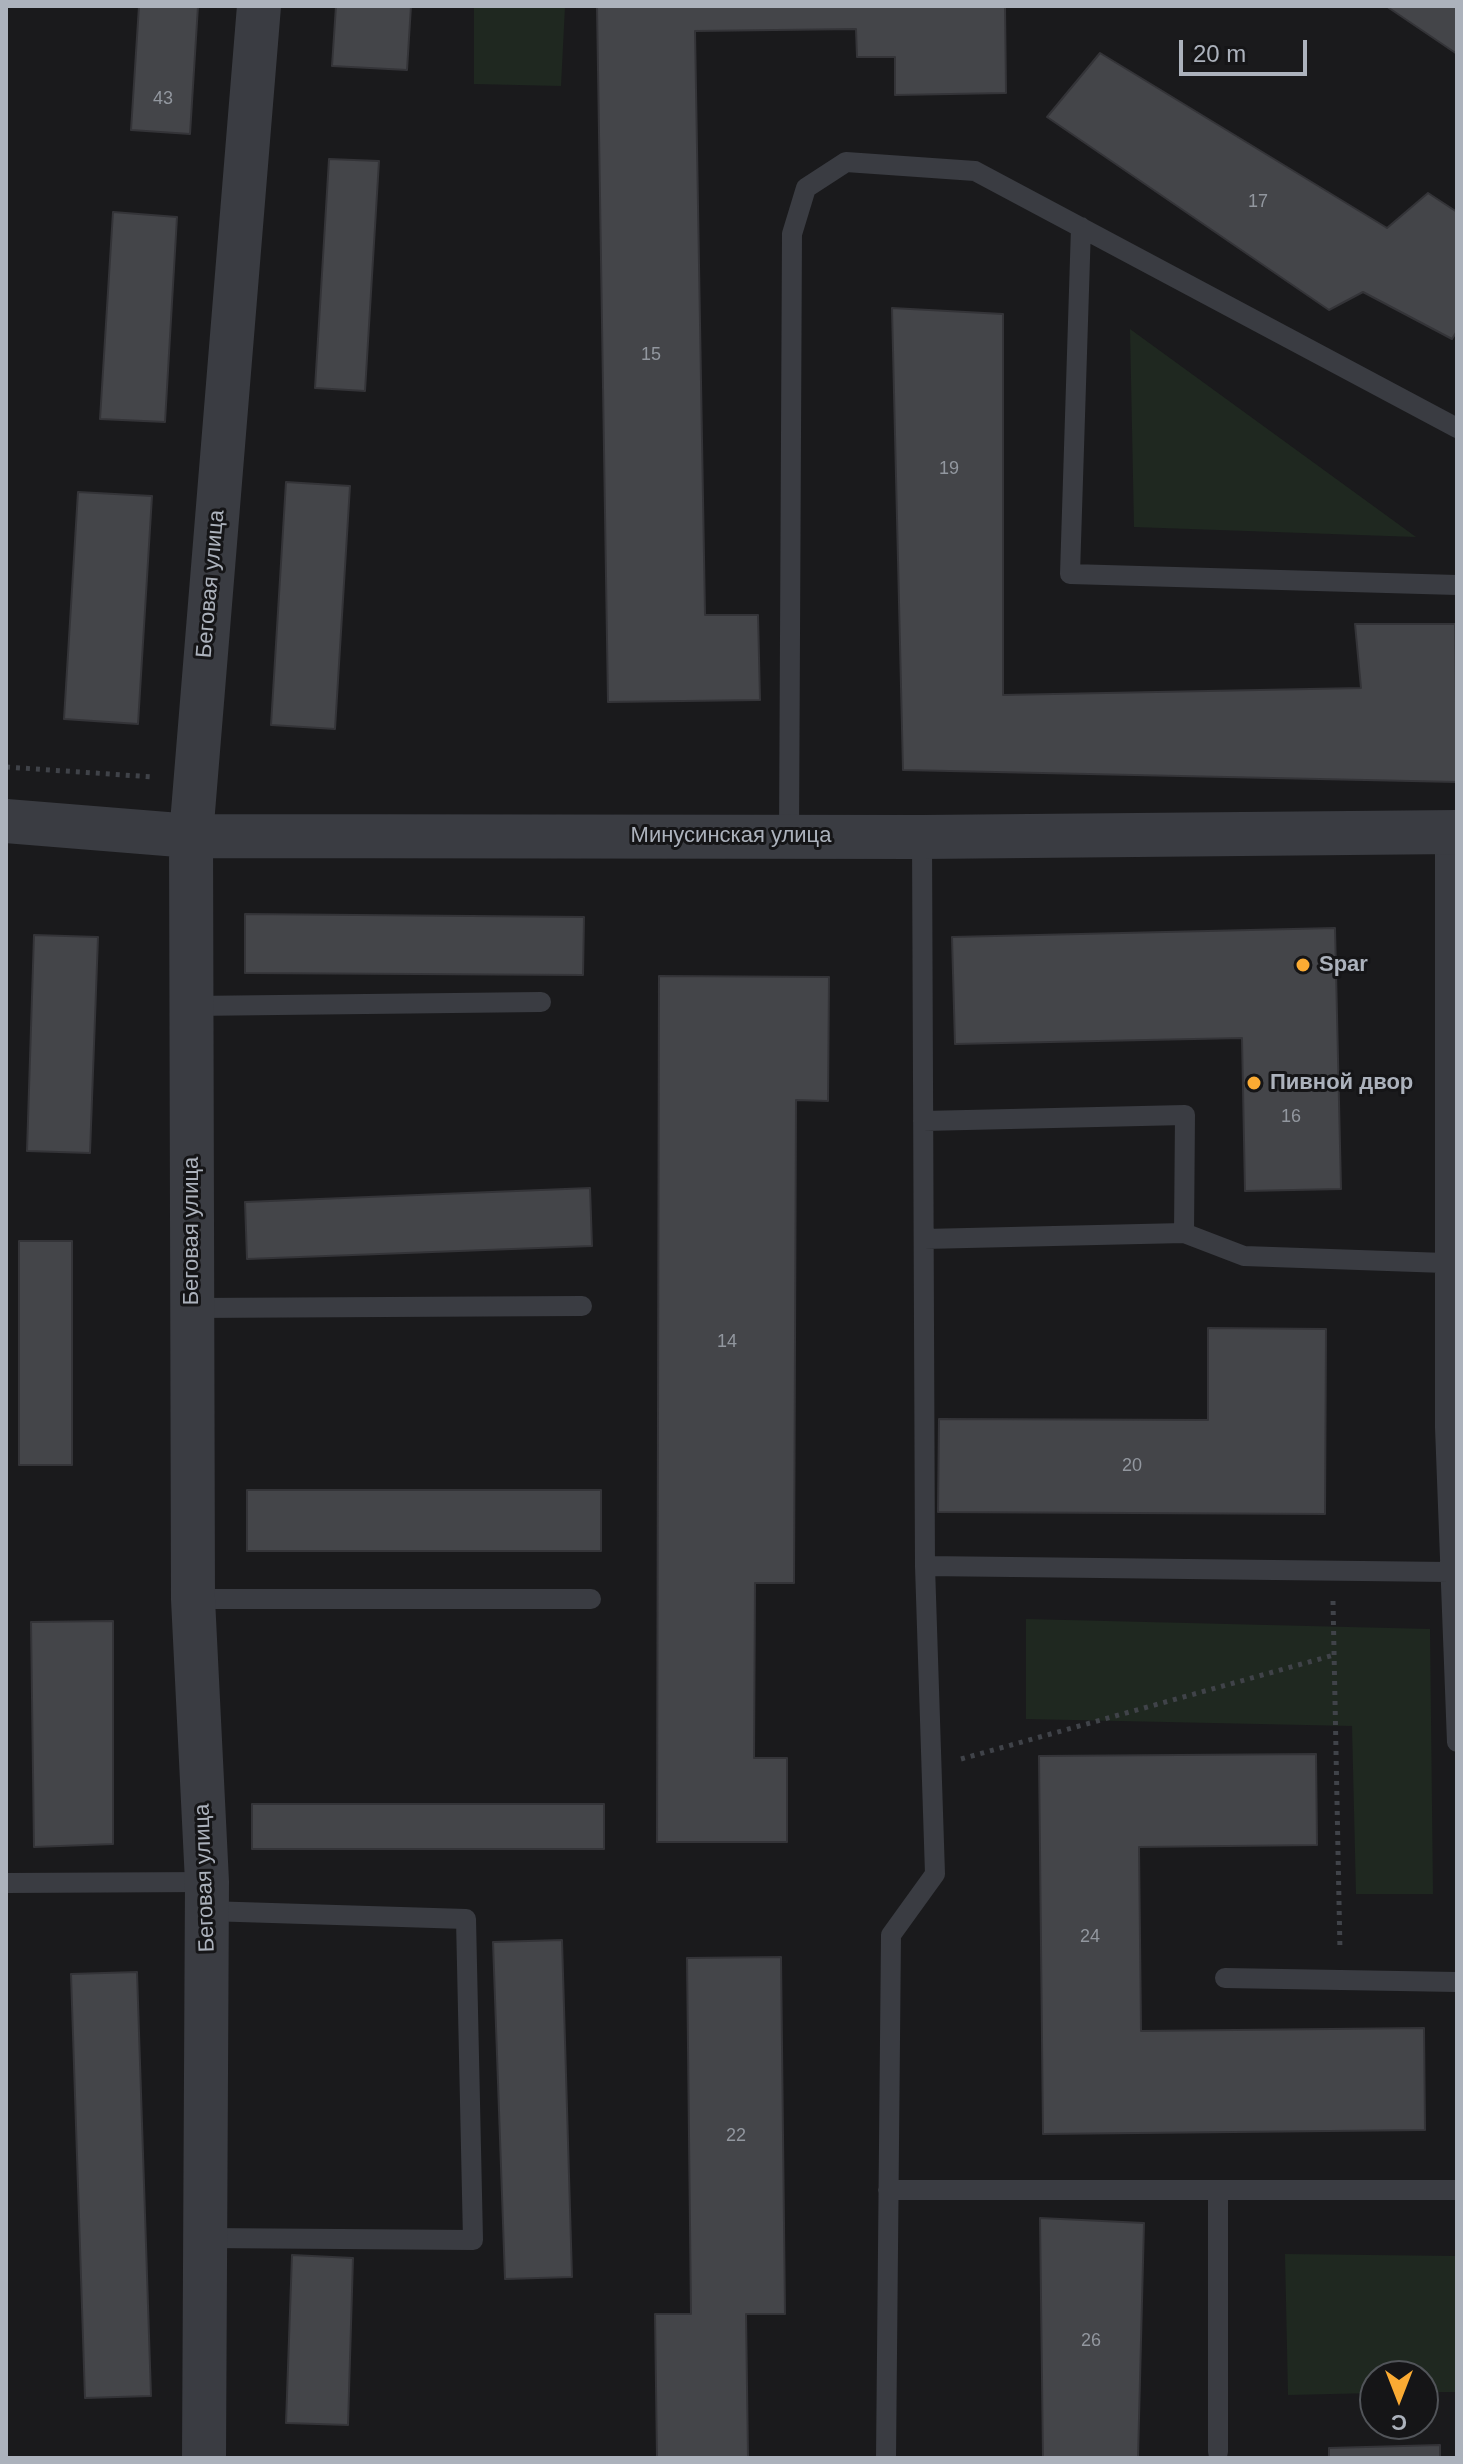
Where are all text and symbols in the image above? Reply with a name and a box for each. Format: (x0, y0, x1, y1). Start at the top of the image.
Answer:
scale bar (1183, 24, 1311, 74)
text: 20 m (1193, 40, 1246, 67)
house number: 43 (153, 88, 173, 110)
house number: 17 (1248, 191, 1268, 213)
house number: 15 (641, 344, 661, 366)
house number: 19 (939, 458, 959, 480)
street label: Беговая улица (191, 509, 231, 659)
street label: Минусинская улица (631, 823, 831, 849)
place label: Spar (1319, 952, 1368, 978)
marker: Spar (1294, 956, 1312, 974)
place label: Пивной двор (1270, 1070, 1413, 1096)
marker: Пивной двор (1245, 1074, 1263, 1092)
house number: 16 (1281, 1106, 1301, 1128)
street label: Беговая улица (179, 1157, 205, 1305)
house number: 14 (717, 1331, 737, 1353)
house number: 20 (1122, 1455, 1142, 1477)
street label: Беговая улица (189, 1803, 221, 1953)
house number: 24 (1080, 1926, 1100, 1948)
house number: 22 (726, 2125, 746, 2147)
house number: 26 (1081, 2330, 1101, 2352)
north arrow (1359, 2360, 1439, 2440)
text: С (1391, 2410, 1407, 2435)

